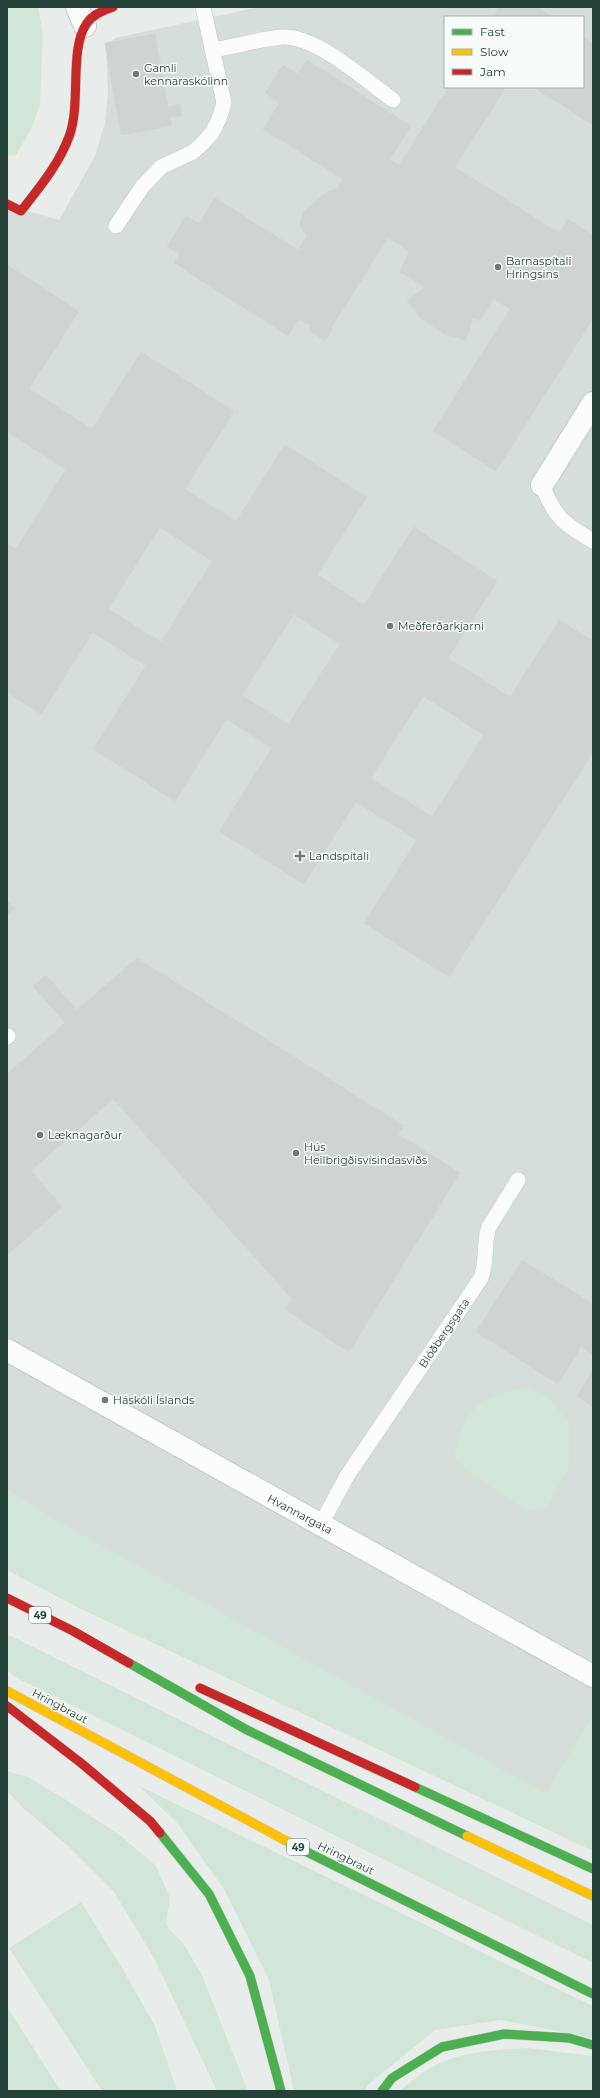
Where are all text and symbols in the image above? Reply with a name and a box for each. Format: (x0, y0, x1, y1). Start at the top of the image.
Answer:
legend (444, 16, 584, 88)
text: Fast (480, 24, 505, 39)
text: Slow (480, 44, 509, 59)
place label: Gamli kennaraskólinn (144, 61, 228, 88)
text: Jam (479, 64, 506, 79)
marker: Gamli kennaraskólinn (131, 69, 141, 79)
place label: Barnaspítali Hringsins (506, 254, 571, 281)
marker: Barnaspítali Hringsins (493, 262, 503, 272)
place label: Meðferðarkjarni (398, 619, 484, 633)
marker: Meðferðarkjarni (385, 621, 395, 631)
place label: Landspítali (309, 849, 369, 863)
marker: Landspítali (294, 850, 306, 862)
place label: Læknagarður (48, 1128, 122, 1142)
marker: Læknagarður (35, 1130, 45, 1140)
place label: Hús Heilbrigðisvísindasviðs (304, 1140, 428, 1167)
marker: Hús Heilbrigðisvísindasviðs (291, 1148, 301, 1158)
street label: Blóðbergsgata (416, 1296, 472, 1370)
place label: Háskóli Íslands (113, 1393, 195, 1407)
marker: Háskóli Íslands (100, 1395, 110, 1405)
street label: Hvannargata (265, 1491, 335, 1537)
road number: 49 (29, 1607, 51, 1623)
street label: Hringbraut (30, 1686, 91, 1727)
street label: Hringbraut (316, 1838, 377, 1878)
road number: 49 (287, 1839, 309, 1855)

